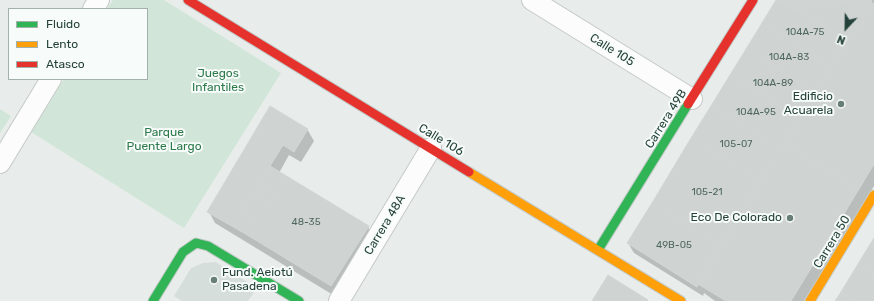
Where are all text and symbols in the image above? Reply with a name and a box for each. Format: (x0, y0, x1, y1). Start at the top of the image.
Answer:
legend (8, 8, 148, 80)
north arrow (826, 8, 866, 48)
text: Fluido (46, 17, 80, 31)
house number: 104A-75 (786, 26, 824, 38)
street label: Calle 105 (587, 31, 637, 69)
text: N (835, 32, 847, 47)
text: Lento (46, 37, 78, 51)
house number: 104A-83 (769, 51, 809, 63)
text: Atasco (46, 57, 85, 71)
park label: Juegos Infantiles (192, 67, 244, 95)
house number: 104A-89 (753, 77, 793, 89)
street label: Carrera 49B (642, 87, 690, 151)
place label: Edificio Acuarela (784, 90, 833, 118)
marker: Edificio Acuarela (836, 99, 846, 109)
house number: 104A-95 (736, 106, 776, 118)
street label: Calle 106 (416, 121, 466, 159)
park label: Parque Puente Largo (126, 126, 202, 154)
house number: 105-07 (720, 138, 752, 150)
house number: 105-21 (691, 186, 723, 198)
street label: Carrera 48A (361, 192, 409, 258)
place label: Eco De Colorado (691, 211, 782, 225)
marker: Eco De Colorado (785, 213, 795, 223)
street label: Carrera 50 (811, 213, 853, 271)
house number: 48-35 (291, 216, 321, 228)
house number: 49B-05 (656, 239, 692, 251)
place label: Fund. Aeiotú Pasadena (222, 266, 293, 294)
marker: Fund. Aeiotú Pasadena (209, 275, 219, 285)

